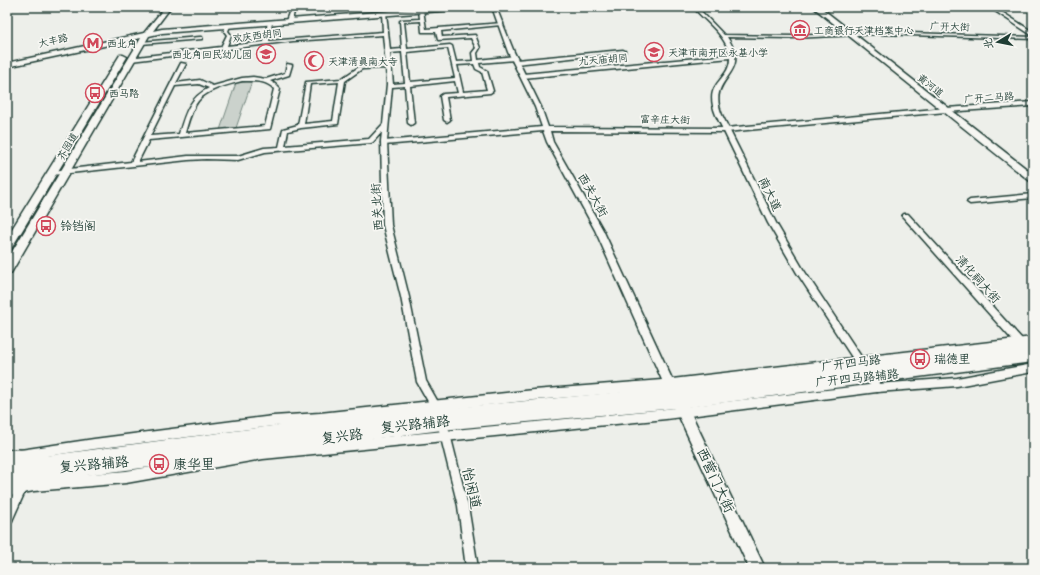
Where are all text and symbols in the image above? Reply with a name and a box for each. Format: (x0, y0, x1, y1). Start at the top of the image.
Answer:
museum icon: 工商银行天津档案中心 (789, 19, 811, 41)
street label: 广开大街 (930, 19, 970, 34)
north arrow (978, 22, 1018, 62)
place label: 工商银行天津档案中心 (814, 24, 914, 37)
street label: 欢庆西胡同 (231, 26, 283, 45)
street label: 大丰路 (37, 31, 69, 50)
metro station icon: 西北角 (82, 32, 104, 54)
place label: 西北角 (107, 37, 137, 50)
text: 北 (980, 37, 996, 50)
school or university icon: 天津市南开区永基小学 (643, 41, 665, 63)
school or university icon: 西北角回民幼儿园 (255, 43, 277, 65)
place label: 天津市南开区永基小学 (668, 46, 768, 59)
place label: 西北角回民幼儿园 (172, 48, 252, 61)
mosque icon: 天津清真南大寺 (303, 50, 325, 72)
street label: 九天庙胡同 (578, 51, 629, 68)
place label: 天津清真南大寺 (328, 55, 398, 68)
street label: 黄河道 (915, 71, 946, 100)
bus stop icon: 西马路 (84, 82, 106, 104)
place label: 西马路 (109, 87, 139, 100)
street label: 广开二马路 (964, 89, 1014, 106)
street label: 富辛庄大街 (640, 113, 690, 126)
street label: 芥园道 (54, 130, 81, 162)
street label: 西关大街 (574, 170, 613, 220)
street label: 南大道 (755, 174, 786, 214)
street label: 西关北街 (366, 182, 387, 232)
bus stop icon: 铃铛阁 (35, 215, 57, 237)
place label: 铃铛阁 (60, 217, 96, 234)
street label: 清化祠大街 (952, 251, 1005, 307)
bus stop icon: 瑞德里 (909, 348, 931, 370)
street label: 广开四马路 (820, 350, 882, 375)
place label: 瑞德里 (934, 350, 970, 367)
street label: 广开四马路辅路 (814, 365, 900, 390)
street label: 复兴路辅路 (379, 410, 451, 437)
street label: 复兴路 (320, 424, 364, 447)
street label: 西营门大街 (693, 444, 740, 516)
street label: 复兴路辅路 (58, 451, 130, 476)
bus stop icon: 康华里 (148, 453, 170, 475)
place label: 康华里 (173, 454, 215, 473)
street label: 怡闲道 (459, 465, 486, 510)

